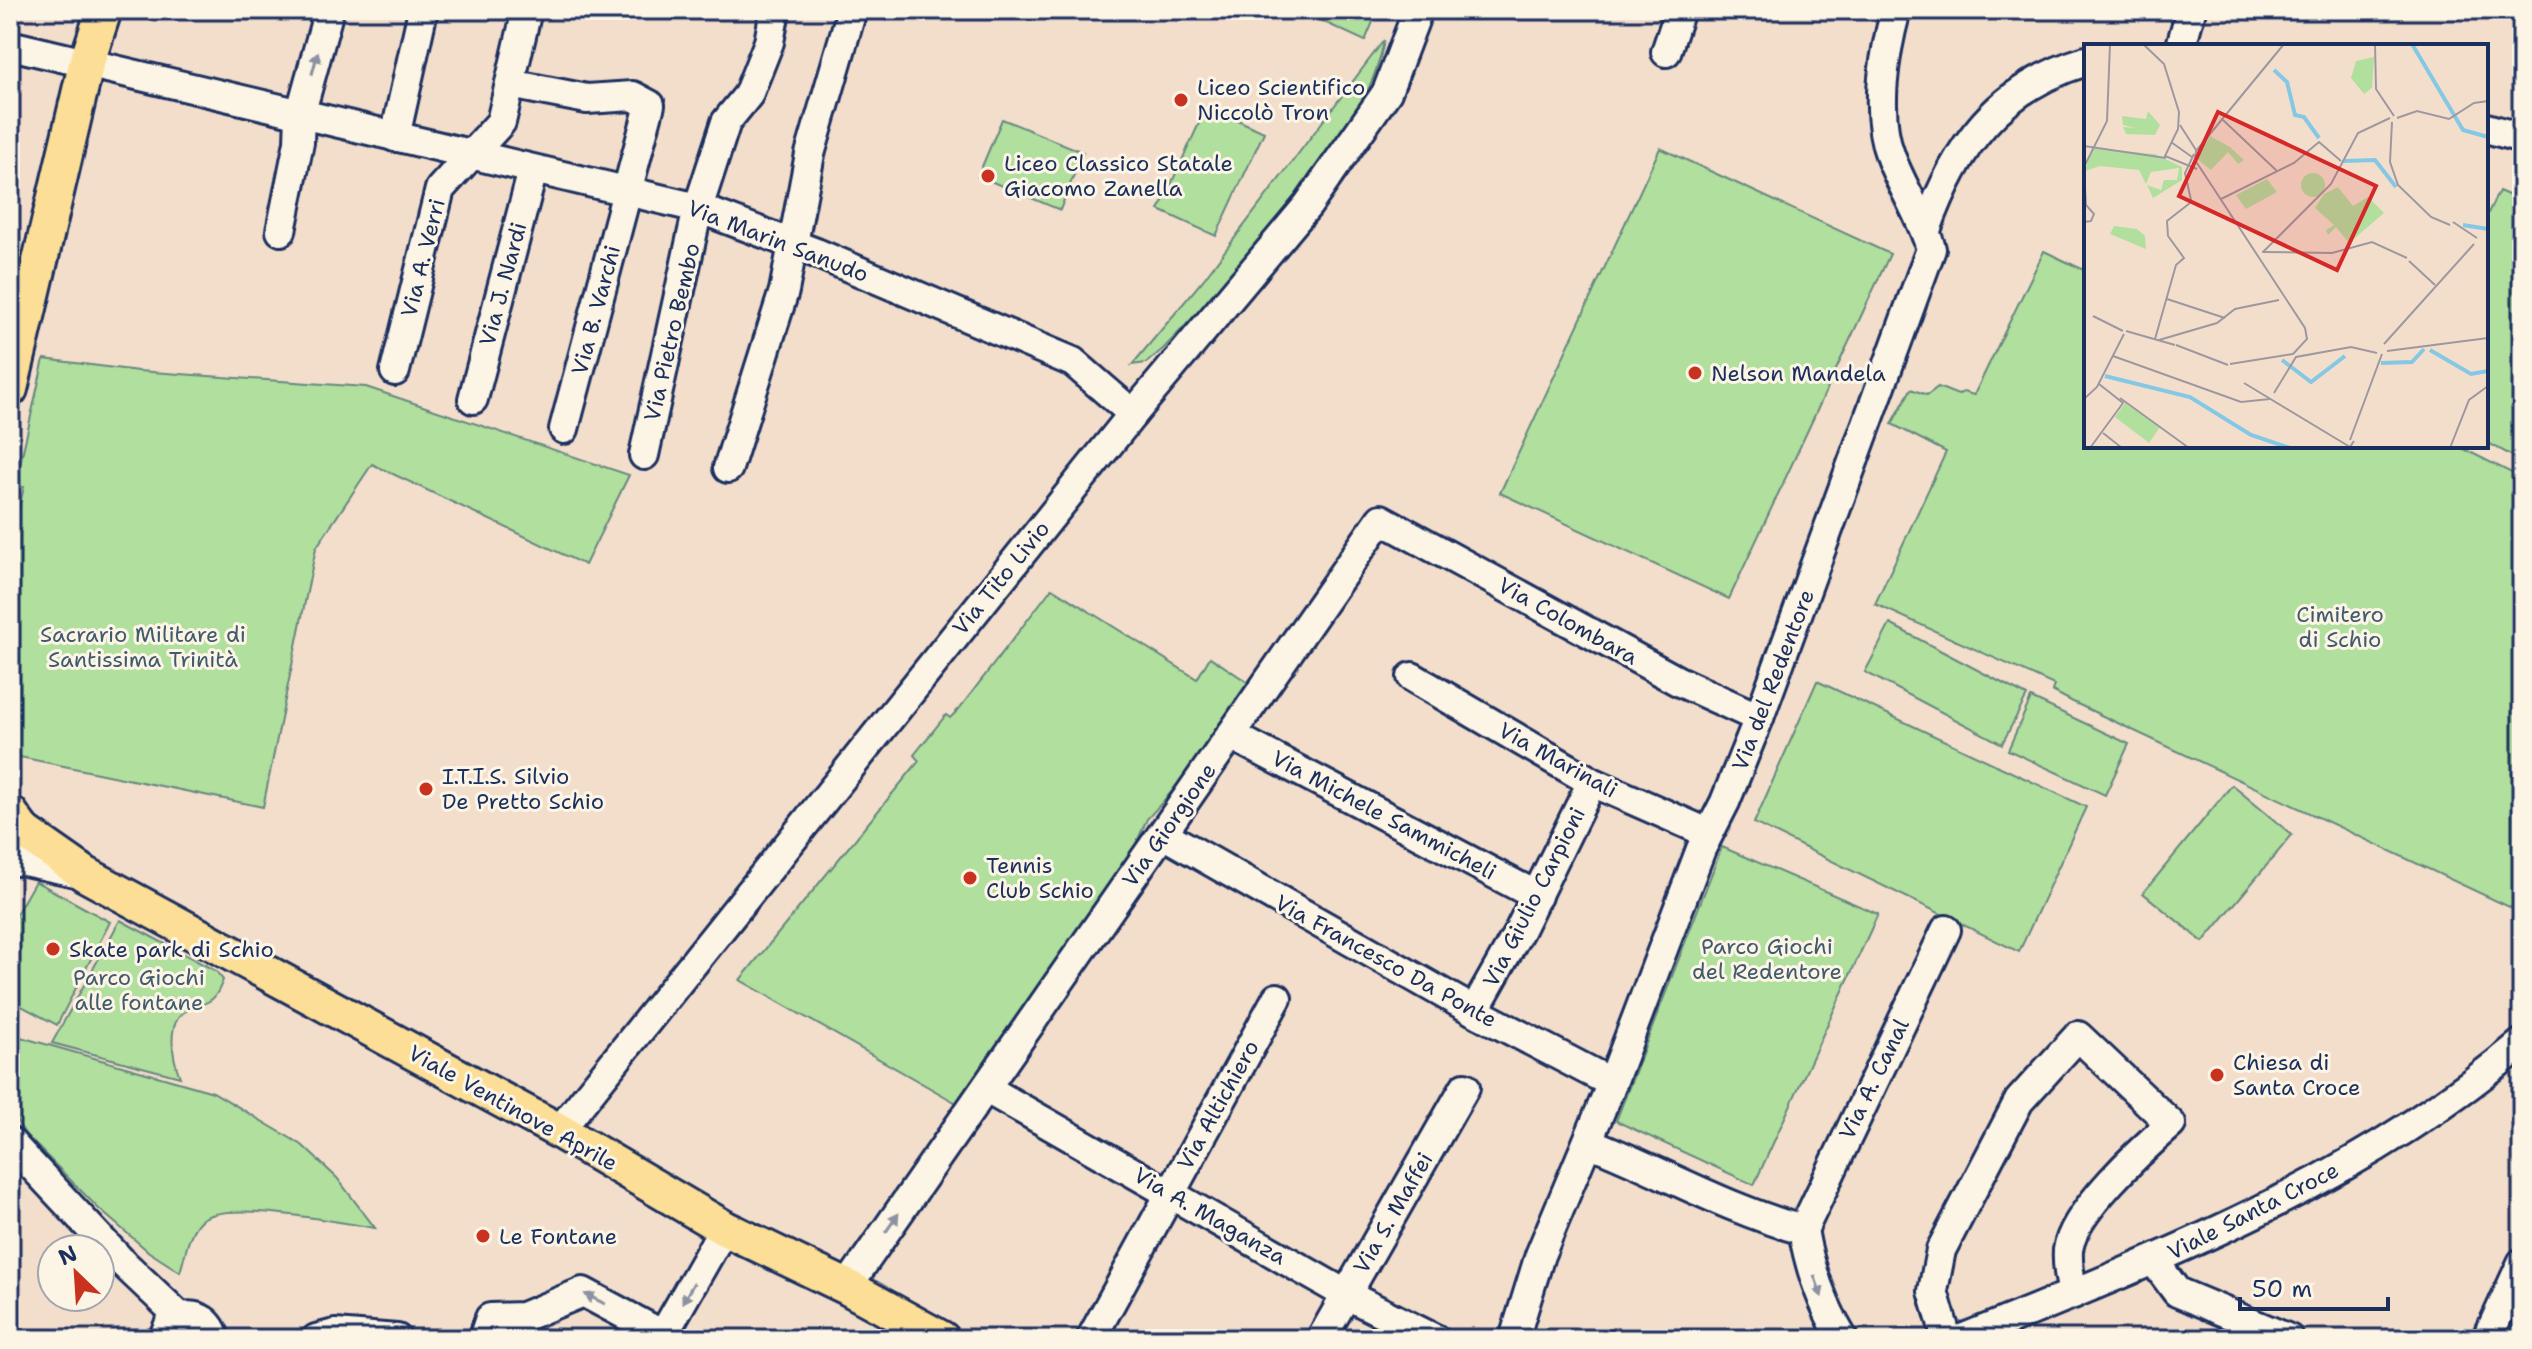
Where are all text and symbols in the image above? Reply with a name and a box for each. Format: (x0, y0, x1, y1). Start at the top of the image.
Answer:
inset map (2084, 44, 2488, 448)
one-way arrow (310, 50, 322, 75)
place label: Liceo Scientifico Niccolò Tron (1197, 73, 1365, 127)
marker: Liceo Scientifico Niccolò Tron (1172, 91, 1190, 109)
place label: Liceo Classico Statale Giacomo Zanella (1004, 149, 1233, 203)
marker: Liceo Classico Statale Giacomo Zanella (979, 167, 997, 185)
street label: Via Marin Sanudo (683, 193, 873, 289)
street label: Via A. Verri (394, 196, 452, 320)
street label: Via J. Nardi (473, 219, 533, 349)
street label: Via Pietro Bembo (637, 240, 707, 424)
street label: Via B. Varchi (565, 242, 627, 378)
place label: Nelson Mandela (1711, 359, 1886, 388)
marker: Nelson Mandela (1686, 364, 1704, 382)
street label: Via Tito Livio (946, 515, 1056, 641)
street label: Via Colombara (1493, 571, 1643, 672)
street label: Via del Redentore (1725, 585, 1821, 775)
park label: Cimitero di Schio (2296, 600, 2384, 654)
park label: Sacrario Militare di Santissima Trinità (40, 620, 246, 674)
street label: Via Marinali (1493, 715, 1623, 805)
street label: Via Michele Sammicheli (1267, 743, 1501, 887)
street label: Via Giorgione (1115, 757, 1223, 893)
place label: I.T.I.S. Silvio De Pretto Schio (442, 762, 604, 816)
marker: I.T.I.S. Silvio De Pretto Schio (417, 780, 435, 798)
street label: Via Giulio Carpioni (1476, 802, 1592, 992)
place label: Tennis Club Schio (986, 851, 1094, 905)
marker: Tennis Club Schio (961, 869, 979, 887)
street label: Via Francesco Da Ponte (1270, 888, 1502, 1034)
park label: Parco Giochi del Redentore (1692, 932, 1842, 986)
place label: Skate park di Schio (69, 935, 274, 964)
marker: Skate park di Schio (44, 940, 62, 958)
park label: Parco Giochi alle fontane (73, 963, 205, 1017)
street label: Via A. Canal (1832, 1013, 1916, 1144)
street label: Via Altichiero (1170, 1035, 1266, 1175)
street label: Viale Ventinove Aprile (403, 1038, 623, 1178)
place label: Chiesa di Santa Croce (2233, 1048, 2361, 1102)
marker: Chiesa di Santa Croce (2208, 1066, 2226, 1084)
street label: Via S. Maffei (1347, 1147, 1439, 1279)
street label: Viale Santa Croce (2163, 1155, 2343, 1267)
street label: Via A. Maganza (1128, 1161, 1292, 1272)
one-way arrow (884, 1213, 899, 1234)
place label: Le Fontane (499, 1222, 617, 1251)
marker: Le Fontane (474, 1227, 492, 1245)
north arrow (36, 1233, 116, 1313)
text: N (54, 1239, 82, 1272)
scale bar (2240, 1261, 2388, 1311)
text: 50 m (2252, 1273, 2312, 1305)
one-way arrow (1812, 1275, 1824, 1299)
one-way arrow (681, 1282, 695, 1304)
one-way arrow (583, 1292, 606, 1306)

